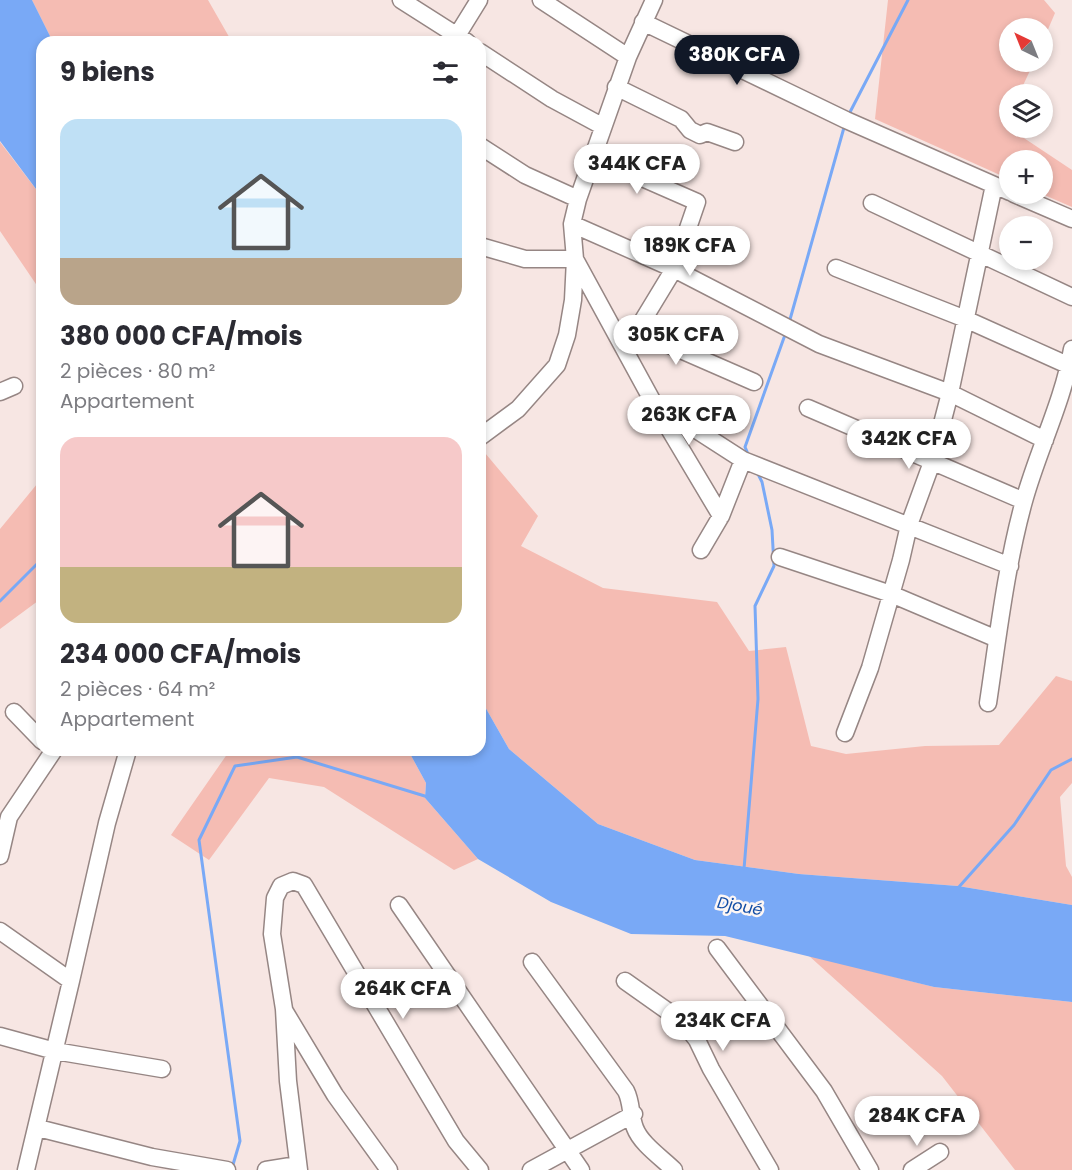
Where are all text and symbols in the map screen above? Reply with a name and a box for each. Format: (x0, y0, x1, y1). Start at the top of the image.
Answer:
north arrow (999, 18, 1053, 72)
map controls (999, 18, 1053, 270)
pin: 380K CFA (675, 35, 799, 86)
text: 380K CFA (688, 40, 786, 68)
text: 9 biens (60, 54, 155, 90)
icon: filters (429, 56, 462, 89)
button: layers (999, 84, 1053, 138)
pin: 344K CFA (575, 144, 699, 195)
text: 344K CFA (588, 149, 686, 177)
button: + (999, 150, 1053, 204)
icon: home (207, 158, 315, 266)
button: − (999, 216, 1053, 270)
pin: 189K CFA (628, 226, 752, 277)
text: 189K CFA (644, 231, 736, 259)
pin: 305K CFA (614, 315, 738, 366)
text: 380 000 CFA/mois (60, 318, 303, 354)
text: 305K CFA (627, 320, 725, 348)
text: 2 pièces · 80 m² (60, 357, 215, 385)
text: Appartement (60, 387, 194, 415)
pin: 263K CFA (627, 395, 751, 446)
text: 263K CFA (641, 400, 737, 428)
pin: 342K CFA (847, 419, 971, 470)
text: 342K CFA (861, 424, 957, 452)
icon: home (207, 476, 315, 584)
text: 234 000 CFA/mois (60, 636, 301, 672)
text: 2 pièces · 64 m² (60, 675, 215, 703)
text: Appartement (60, 705, 194, 733)
water label: Djoué (716, 891, 765, 921)
pin: 264K CFA (341, 969, 465, 1020)
text: 264K CFA (355, 974, 451, 1002)
pin: 234K CFA (661, 1001, 785, 1052)
text: 234K CFA (675, 1006, 771, 1034)
pin: 284K CFA (855, 1096, 979, 1147)
text: 284K CFA (868, 1101, 966, 1129)

